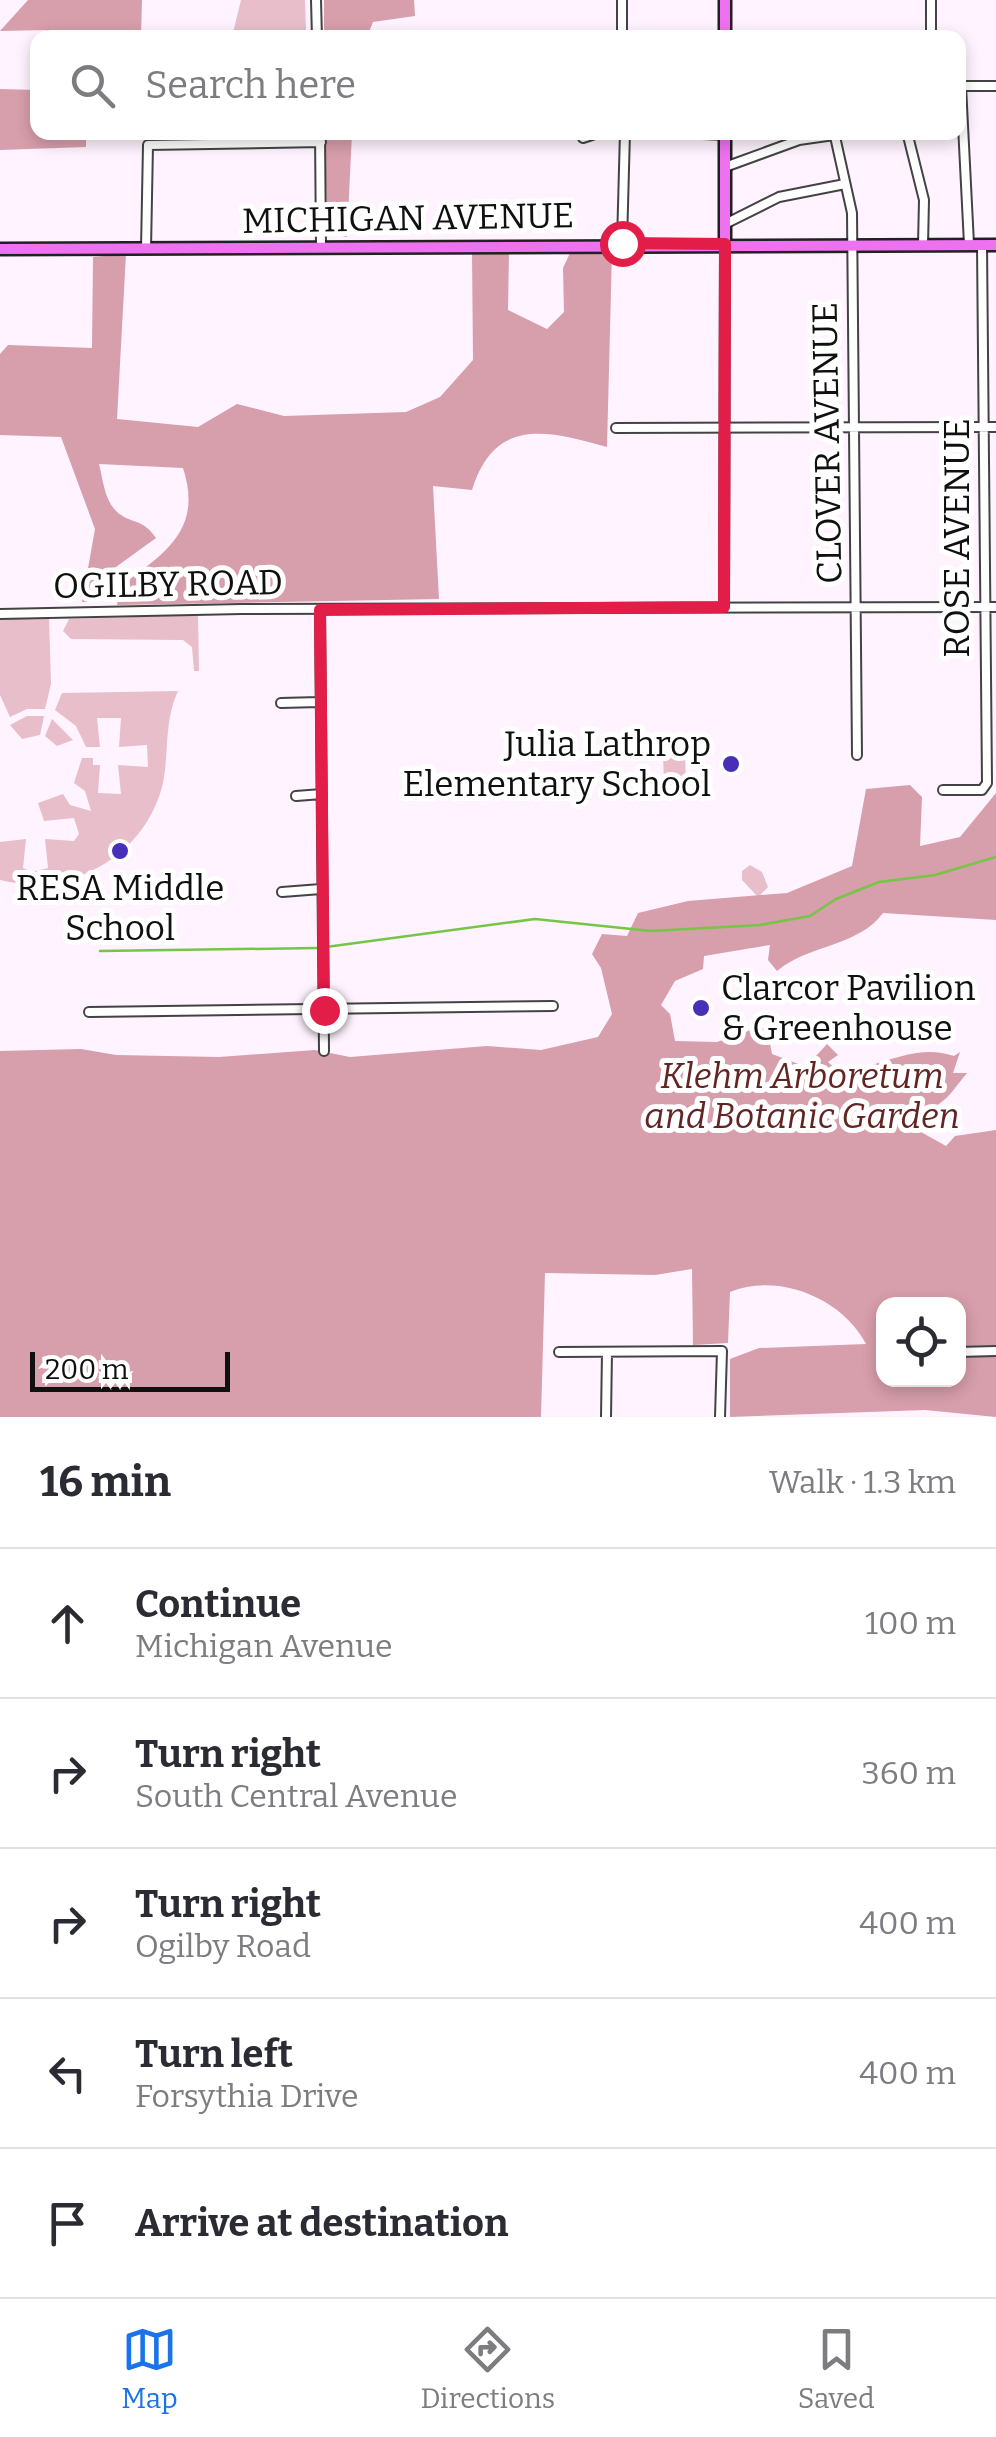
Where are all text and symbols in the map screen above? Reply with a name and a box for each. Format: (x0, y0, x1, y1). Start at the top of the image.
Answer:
search box (30, 30, 966, 140)
icon: search (65, 58, 120, 113)
text: Search here (145, 62, 356, 108)
street label: MICHIGAN AVENUE (242, 194, 574, 242)
route start (600, 221, 646, 267)
street label: CLOVER AVENUE (804, 302, 850, 584)
street label: ROSE AVENUE (936, 418, 978, 658)
street label: OGILBY ROAD (53, 561, 283, 607)
place label: Julia Lathrop Elementary School (402, 723, 711, 805)
marker: Julia Lathrop Elementary School (720, 753, 742, 775)
marker: RESA Middle School (109, 840, 131, 862)
place label: RESA Middle School (16, 867, 224, 949)
place label: Clarcor Pavilion & Greenhouse (721, 967, 976, 1049)
route end (302, 988, 348, 1034)
marker: Clarcor Pavilion & Greenhouse (690, 997, 712, 1019)
park label: Klehm Arboretum and Botanic Garden (644, 1055, 960, 1137)
map controls (876, 1297, 966, 1387)
button: locate (876, 1297, 966, 1387)
scale bar (30, 1347, 230, 1392)
text: 200 m (45, 1353, 128, 1386)
text: 16 min (40, 1457, 171, 1507)
text: Walk · 1.3 km (769, 1463, 956, 1501)
text: Continue (135, 1581, 301, 1627)
icon: ahead (40, 1596, 95, 1651)
text: 100 m (865, 1604, 956, 1642)
text: Michigan Avenue (135, 1627, 393, 1665)
text: Turn right (135, 1731, 321, 1777)
icon: right (40, 1746, 95, 1801)
text: 360 m (862, 1754, 956, 1792)
text: South Central Avenue (135, 1777, 457, 1815)
text: Turn right (135, 1881, 321, 1927)
icon: right (40, 1896, 95, 1951)
text: 400 m (859, 1904, 956, 1942)
text: Ogilby Road (135, 1927, 311, 1965)
text: Turn left (135, 2031, 293, 2077)
icon: left (40, 2046, 95, 2101)
text: 400 m (859, 2054, 956, 2092)
text: Forsythia Drive (135, 2077, 359, 2115)
icon: arrive (40, 2196, 95, 2251)
text: Arrive at destination (135, 2200, 508, 2246)
tab: Map (121, 2322, 178, 2415)
tab: Directions (420, 2322, 555, 2415)
tab: Saved (798, 2322, 875, 2415)

